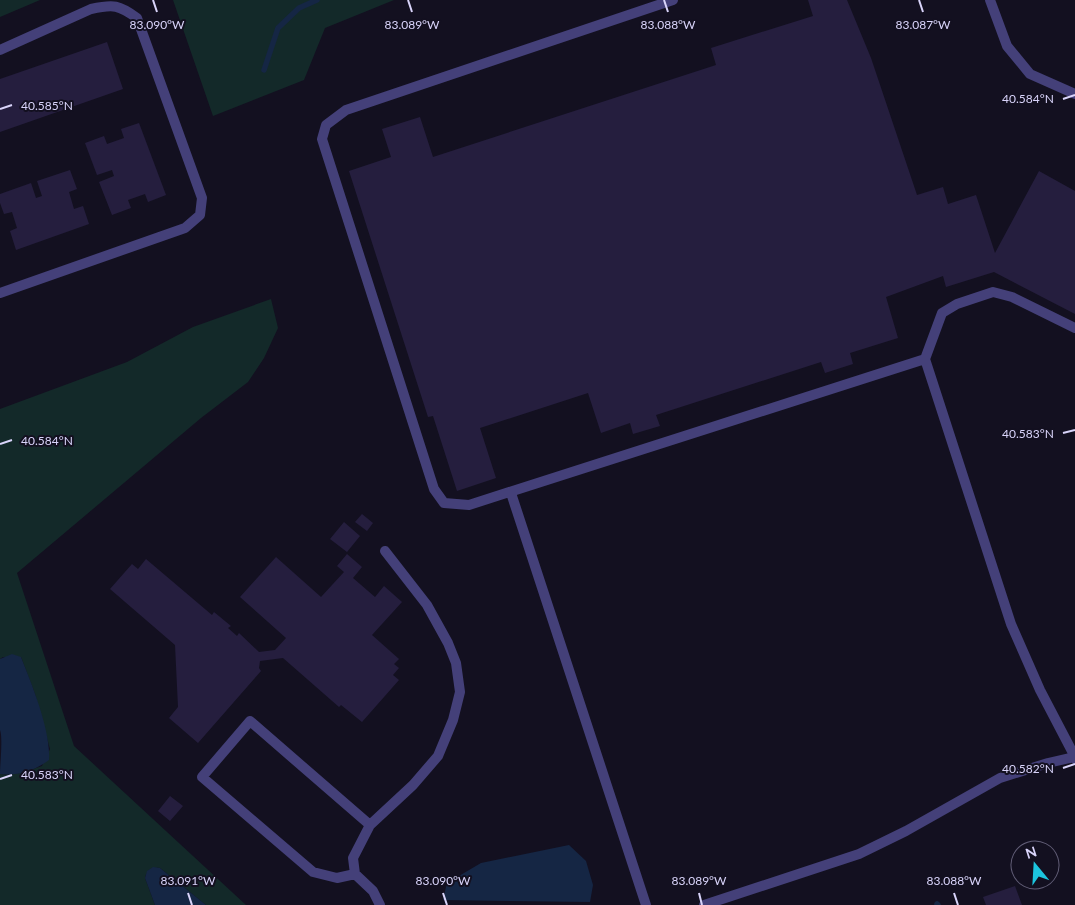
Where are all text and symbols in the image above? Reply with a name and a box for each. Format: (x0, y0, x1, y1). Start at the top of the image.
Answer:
text: 83.090°W (129, 17, 185, 32)
text: 83.089°W (384, 17, 440, 32)
text: 83.088°W (640, 17, 696, 32)
text: 83.087°W (895, 17, 951, 32)
text: 40.584°N (1002, 91, 1054, 106)
text: 40.585°N (21, 98, 73, 113)
text: 40.583°N (1002, 426, 1054, 441)
text: 40.584°N (21, 433, 73, 448)
text: 40.582°N (1002, 761, 1054, 776)
text: 40.583°N (21, 767, 73, 782)
north arrow (1010, 840, 1060, 890)
text: N (1023, 842, 1039, 862)
text: 83.091°W (160, 873, 216, 888)
text: 83.090°W (415, 873, 471, 888)
text: 83.089°W (671, 873, 727, 888)
text: 83.088°W (926, 873, 982, 888)

